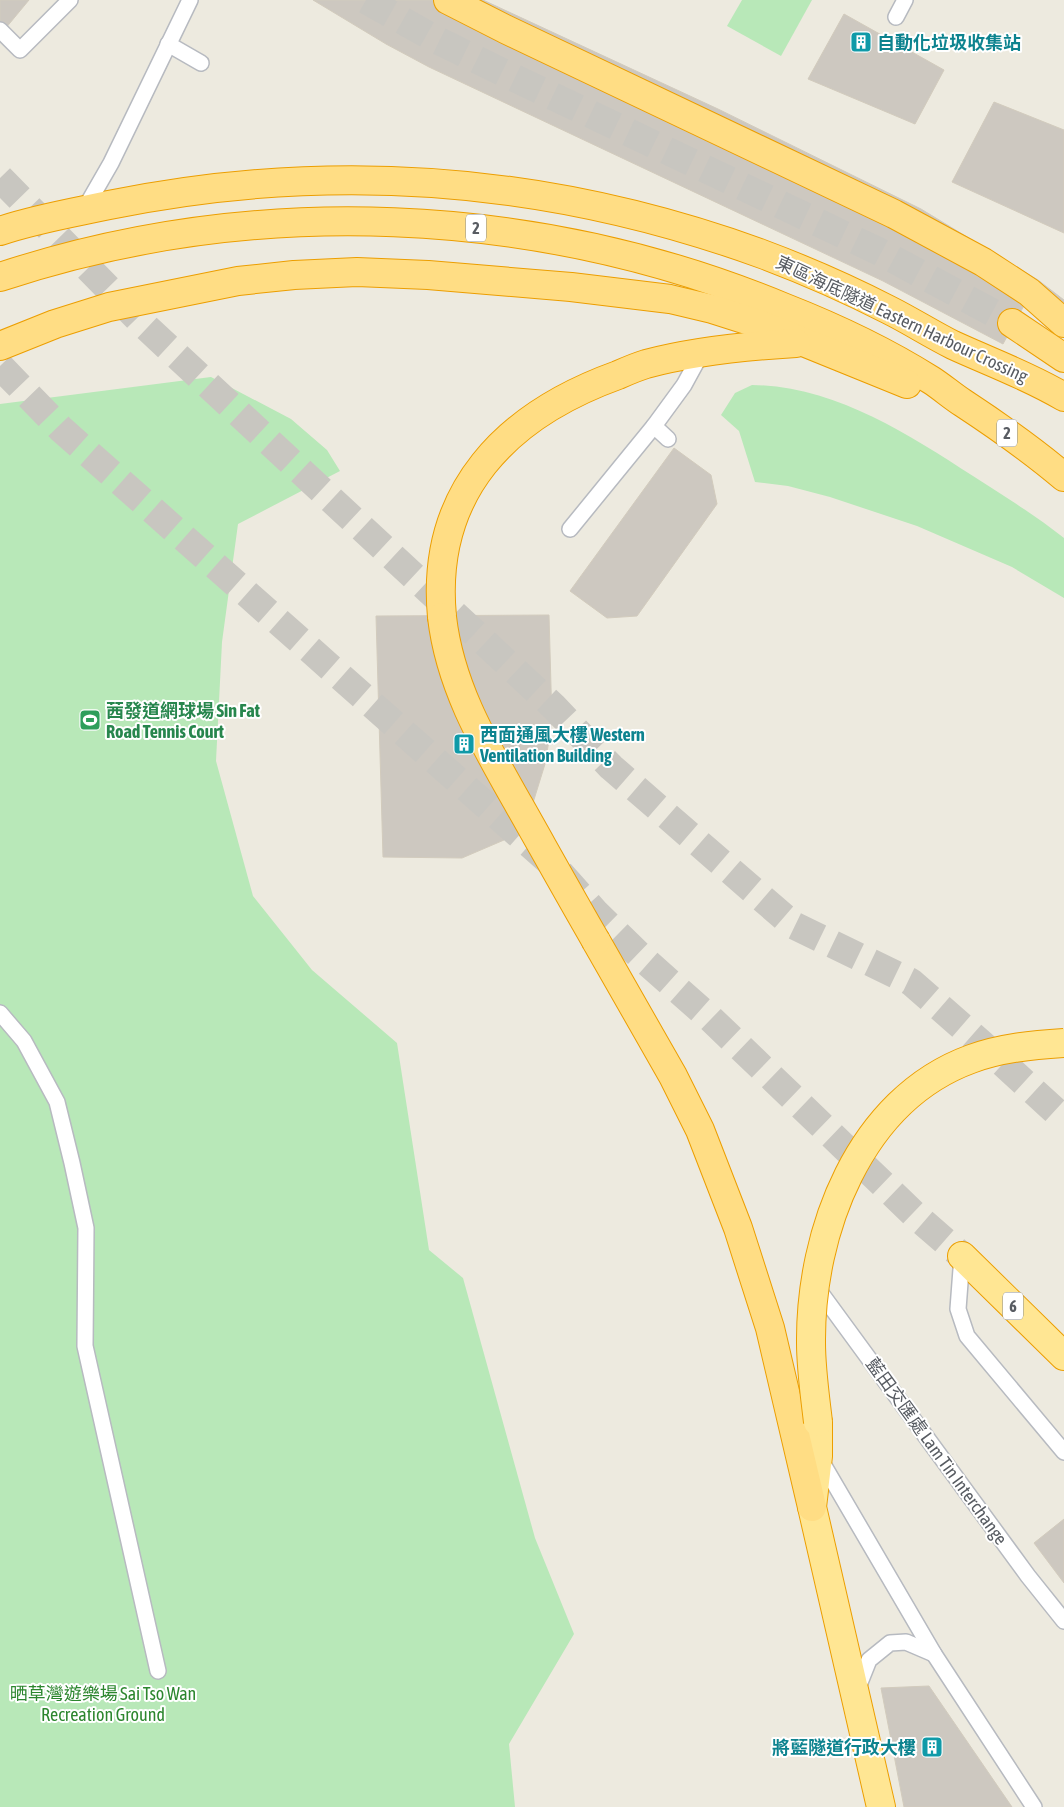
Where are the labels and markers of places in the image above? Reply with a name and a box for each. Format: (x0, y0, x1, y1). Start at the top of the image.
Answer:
building icon: 自動化垃圾收集站 (849, 30, 873, 54)
place label: 自動化垃圾收集站 (877, 32, 1021, 53)
place label: 茜發道網球場 Sin Fat Road Tennis Court (106, 700, 261, 742)
sports icon: 茜發道網球場 Sin Fat Road Tennis Court (78, 708, 102, 732)
place label: 西面通風大樓 Western Ventilation Building (479, 724, 645, 766)
building icon: 西面通風大樓 Western Ventilation Building (452, 732, 476, 756)
building icon: 將藍隧道行政大樓 (920, 1735, 944, 1759)
place label: 將藍隧道行政大樓 (772, 1737, 916, 1758)

